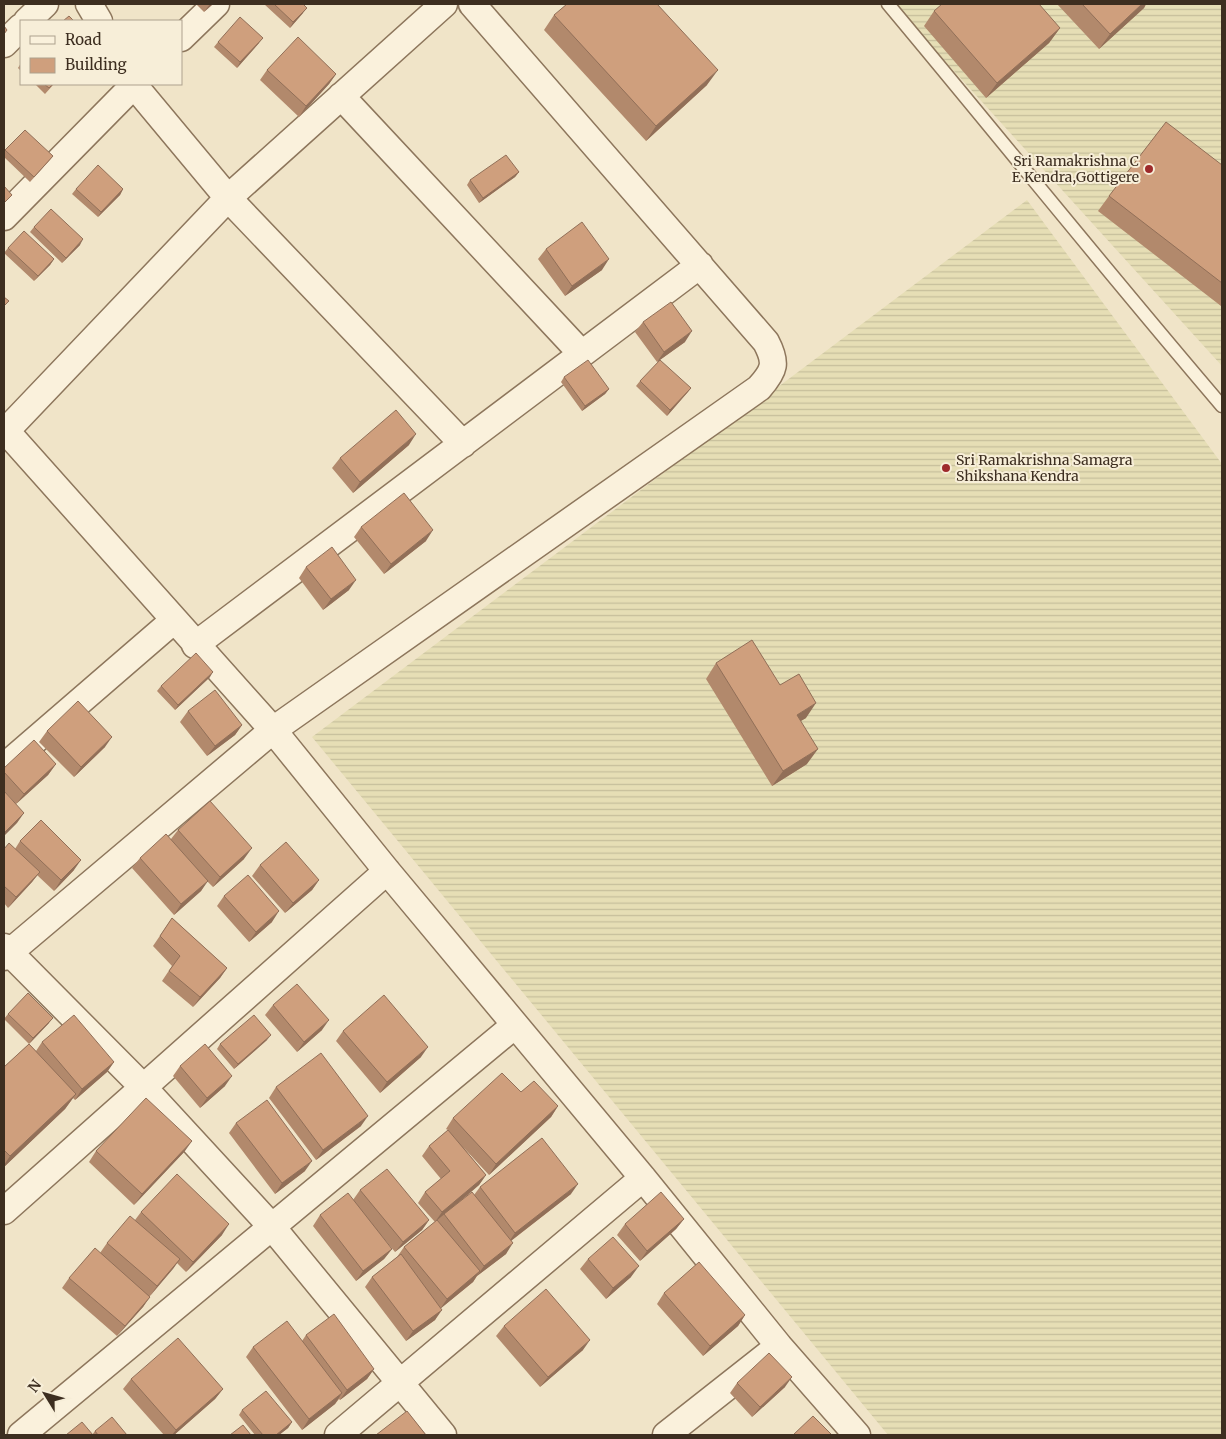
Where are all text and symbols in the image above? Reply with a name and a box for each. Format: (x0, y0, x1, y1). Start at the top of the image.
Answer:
legend (20, 20, 182, 85)
text: Road (65, 30, 101, 49)
text: Building (65, 55, 127, 74)
place label: Sri Ramakrishna C E Kendra,Gottigere (1012, 152, 1139, 186)
marker: Sri Ramakrishna C E Kendra,Gottigere (1143, 163, 1155, 175)
place label: Sri Ramakrishna Samagra Shikshana Kendra (956, 451, 1133, 485)
marker: Sri Ramakrishna Samagra Shikshana Kendra (940, 462, 952, 474)
north arrow (20, 1369, 70, 1419)
text: N (24, 1376, 45, 1396)

